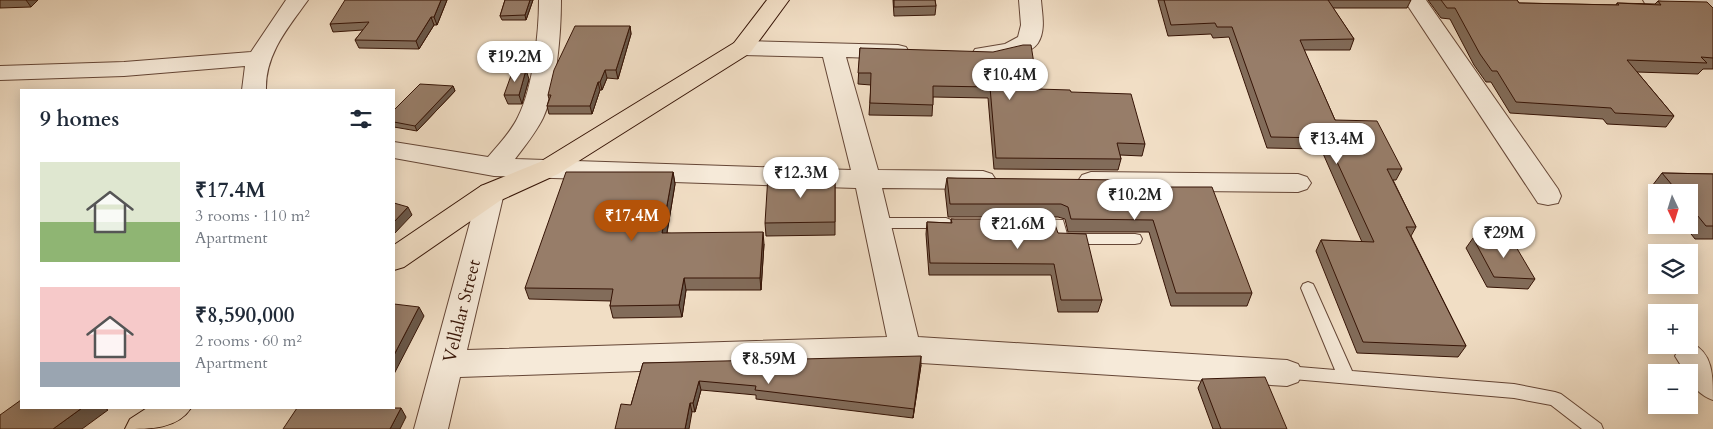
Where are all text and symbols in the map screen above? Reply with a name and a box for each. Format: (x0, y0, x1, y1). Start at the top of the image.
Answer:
pin: ₹19.2M (474, 41, 556, 83)
text: ₹19.2M (488, 46, 542, 68)
pin: ₹10.4M (969, 58, 1051, 101)
text: ₹10.4M (983, 64, 1037, 86)
text: 9 homes (40, 105, 119, 134)
icon: filters (347, 105, 375, 133)
pin: ₹13.4M (1296, 122, 1378, 165)
text: ₹13.4M (1310, 128, 1364, 150)
pin: ₹12.3M (760, 156, 842, 199)
text: ₹12.3M (774, 162, 828, 184)
text: ₹17.4M (195, 176, 266, 205)
pin: ₹10.2M (1094, 178, 1176, 221)
icon: home (80, 182, 140, 242)
text: ₹10.2M (1108, 184, 1162, 206)
north arrow (1648, 184, 1698, 234)
map controls (1648, 184, 1698, 414)
pin: ₹17.4M (591, 200, 673, 242)
text: 3 rooms · 110 m² (195, 205, 310, 227)
text: ₹17.4M (605, 205, 659, 227)
pin: ₹21.6M (977, 208, 1059, 250)
text: ₹21.6M (991, 213, 1045, 235)
pin: ₹29M (1474, 216, 1534, 259)
text: ₹29M (1483, 222, 1525, 244)
text: Apartment (195, 227, 268, 249)
button: layers (1648, 244, 1698, 294)
street label: Vellalar Street (437, 257, 487, 365)
text: ₹8,590,000 (195, 301, 295, 330)
button: + (1648, 304, 1698, 354)
icon: home (80, 307, 140, 367)
text: 2 rooms · 60 m² (195, 330, 302, 352)
pin: ₹8.59M (728, 342, 810, 385)
text: ₹8.59M (742, 348, 796, 370)
text: Apartment (195, 352, 268, 374)
button: − (1648, 364, 1698, 414)

